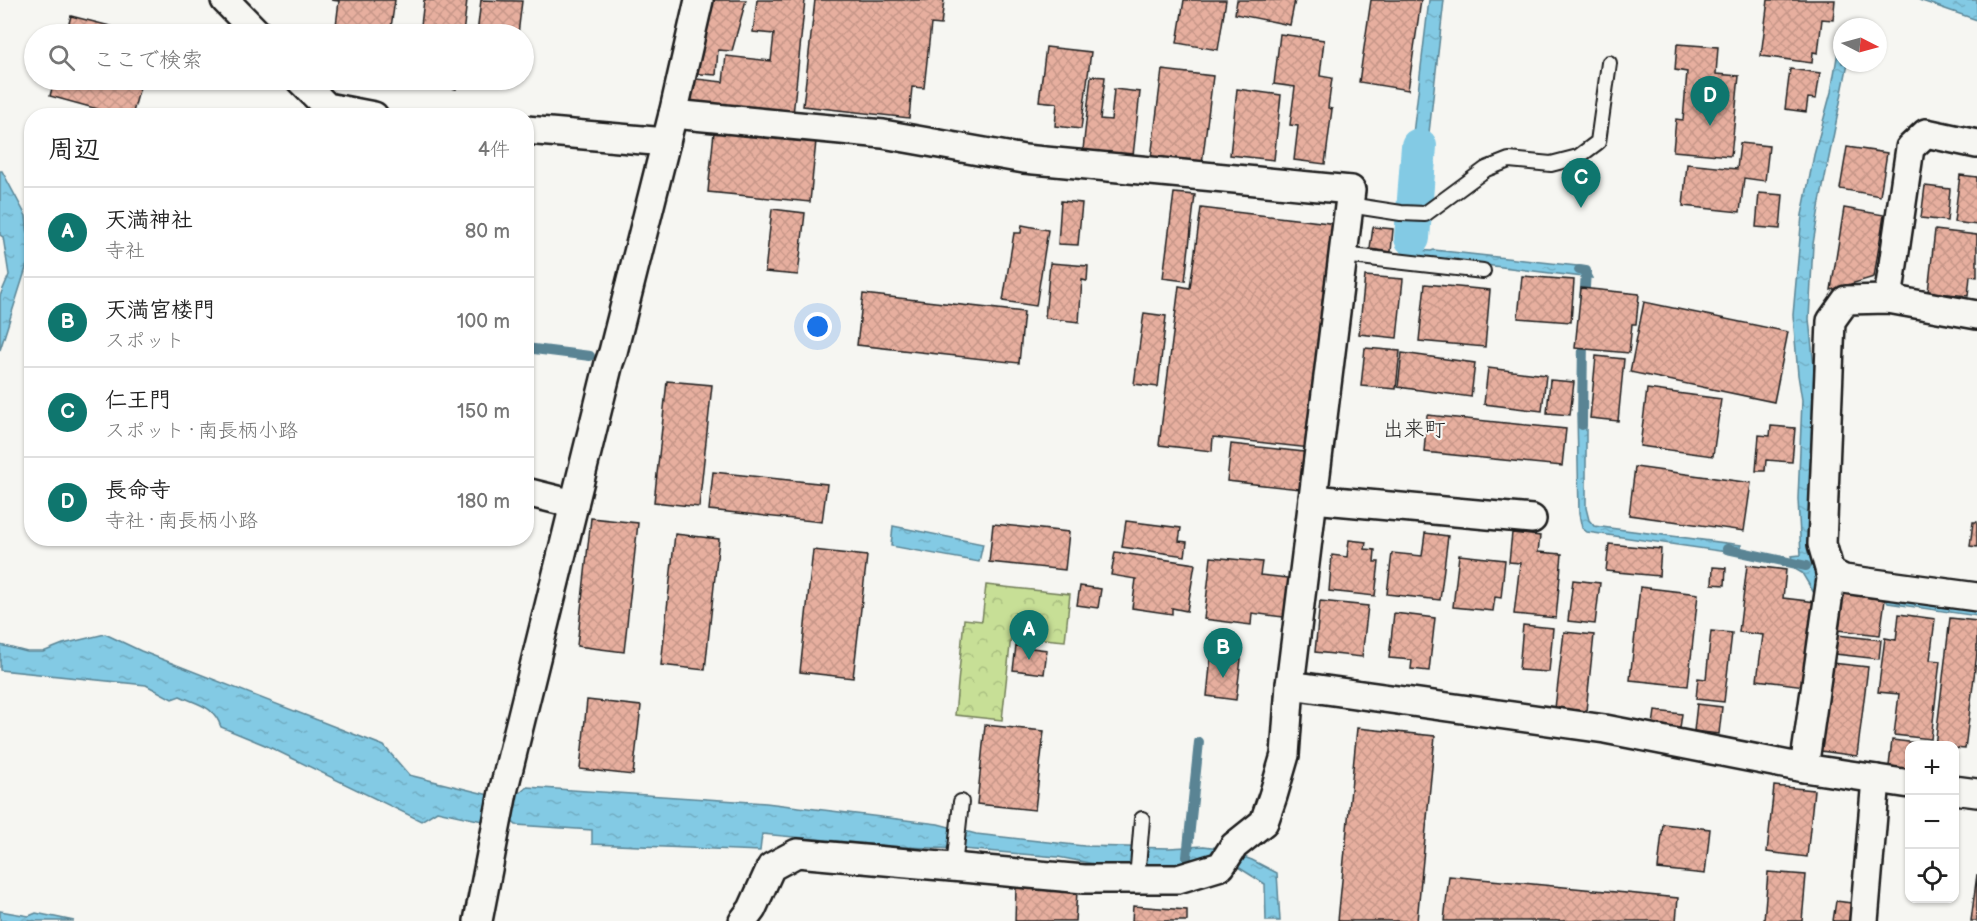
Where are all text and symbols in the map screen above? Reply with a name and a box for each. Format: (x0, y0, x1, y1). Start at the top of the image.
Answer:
north arrow (1833, 18, 1887, 72)
search box (24, 24, 534, 90)
icon: search (45, 41, 78, 74)
text: ここで検索 (93, 47, 203, 74)
pin: D (1690, 76, 1730, 126)
text: 周辺 (48, 135, 100, 166)
text: 4件 (478, 138, 510, 162)
pin: C (1562, 158, 1600, 208)
text: 天満神社 (105, 207, 193, 234)
text: A (61, 220, 74, 244)
text: 80 m (465, 220, 510, 244)
text: 寺社 (105, 239, 145, 263)
text: 天満宮楼門 (105, 297, 215, 324)
text: B (60, 310, 75, 334)
text: 100 m (457, 310, 510, 334)
your location (803, 312, 832, 341)
text: スポット (105, 329, 185, 353)
text: 仁王門 (105, 387, 171, 414)
text: C (60, 400, 75, 424)
text: 150 m (457, 400, 510, 424)
district label: 出来町 (1383, 417, 1446, 442)
text: スポット · 南長柄小路 (105, 419, 298, 443)
text: 長命寺 (105, 477, 171, 504)
text: D (61, 490, 74, 514)
text: 180 m (457, 490, 510, 514)
text: 寺社 · 南長柄小路 (105, 509, 258, 533)
pin: A (1010, 610, 1048, 660)
pin: B (1204, 628, 1242, 678)
map controls (1905, 741, 1959, 903)
button: + (1905, 741, 1959, 795)
button: − (1905, 795, 1959, 849)
button: locate (1905, 849, 1959, 903)

